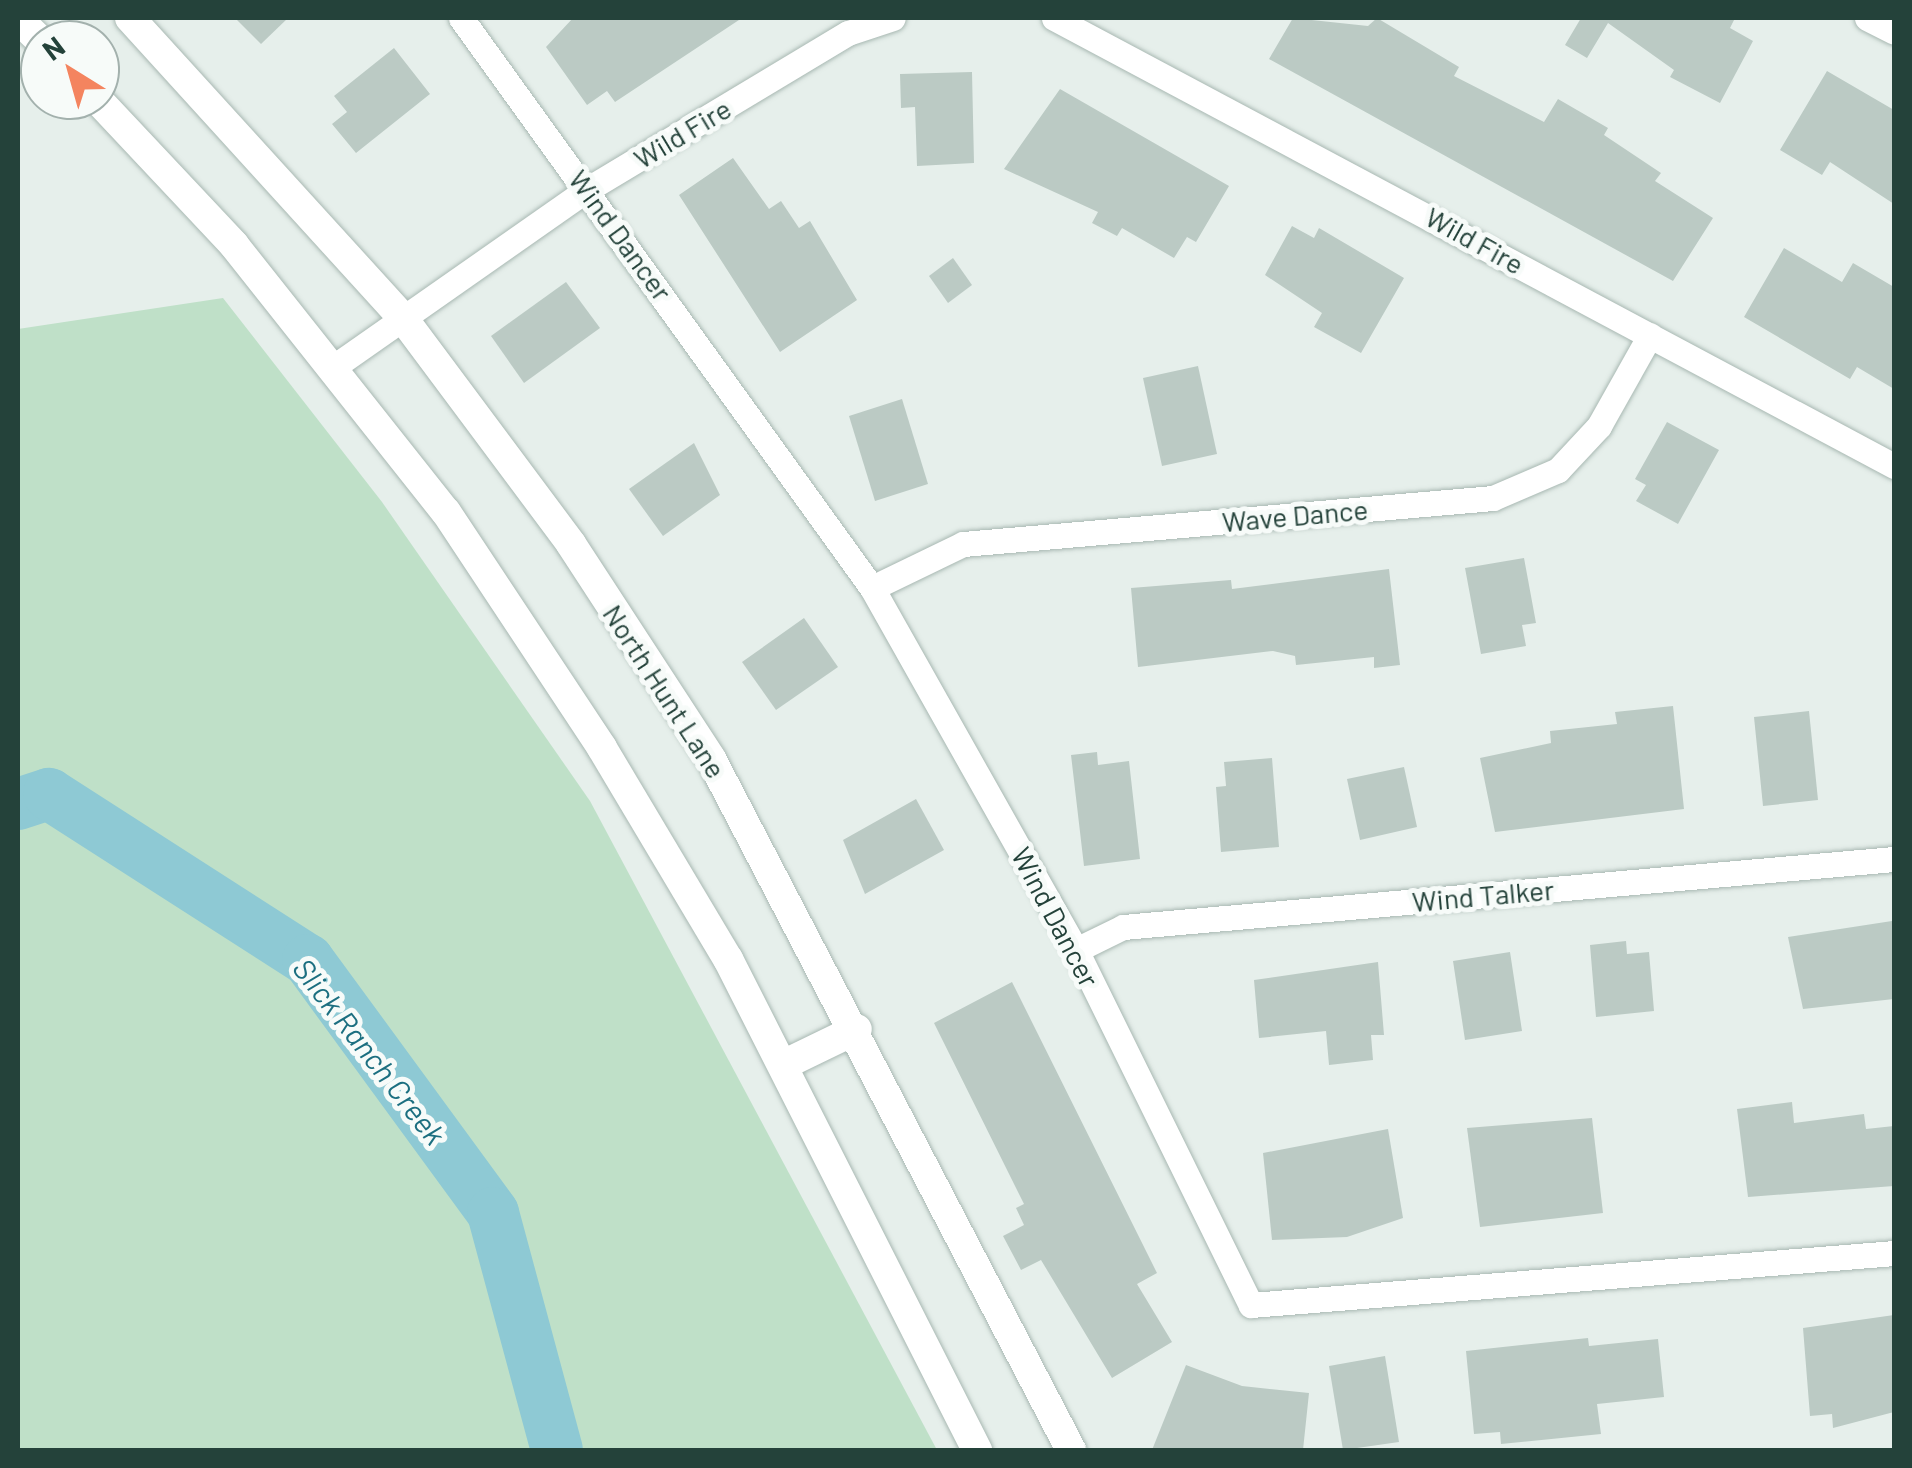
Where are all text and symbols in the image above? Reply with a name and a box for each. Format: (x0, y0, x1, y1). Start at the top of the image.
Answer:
north arrow (20, 20, 120, 120)
text: N (35, 28, 71, 67)
street label: Wild Fire (627, 91, 737, 175)
street label: Wind Dancer (562, 163, 680, 307)
street label: Wild Fire (1420, 199, 1530, 281)
street label: Wave Dance (1221, 492, 1369, 538)
street label: North Hunt Lane (596, 598, 734, 784)
street label: Wind Dancer (1005, 841, 1107, 993)
street label: Wind Talker (1411, 872, 1555, 918)
water label: Slick Ranch Creek (286, 951, 454, 1151)

